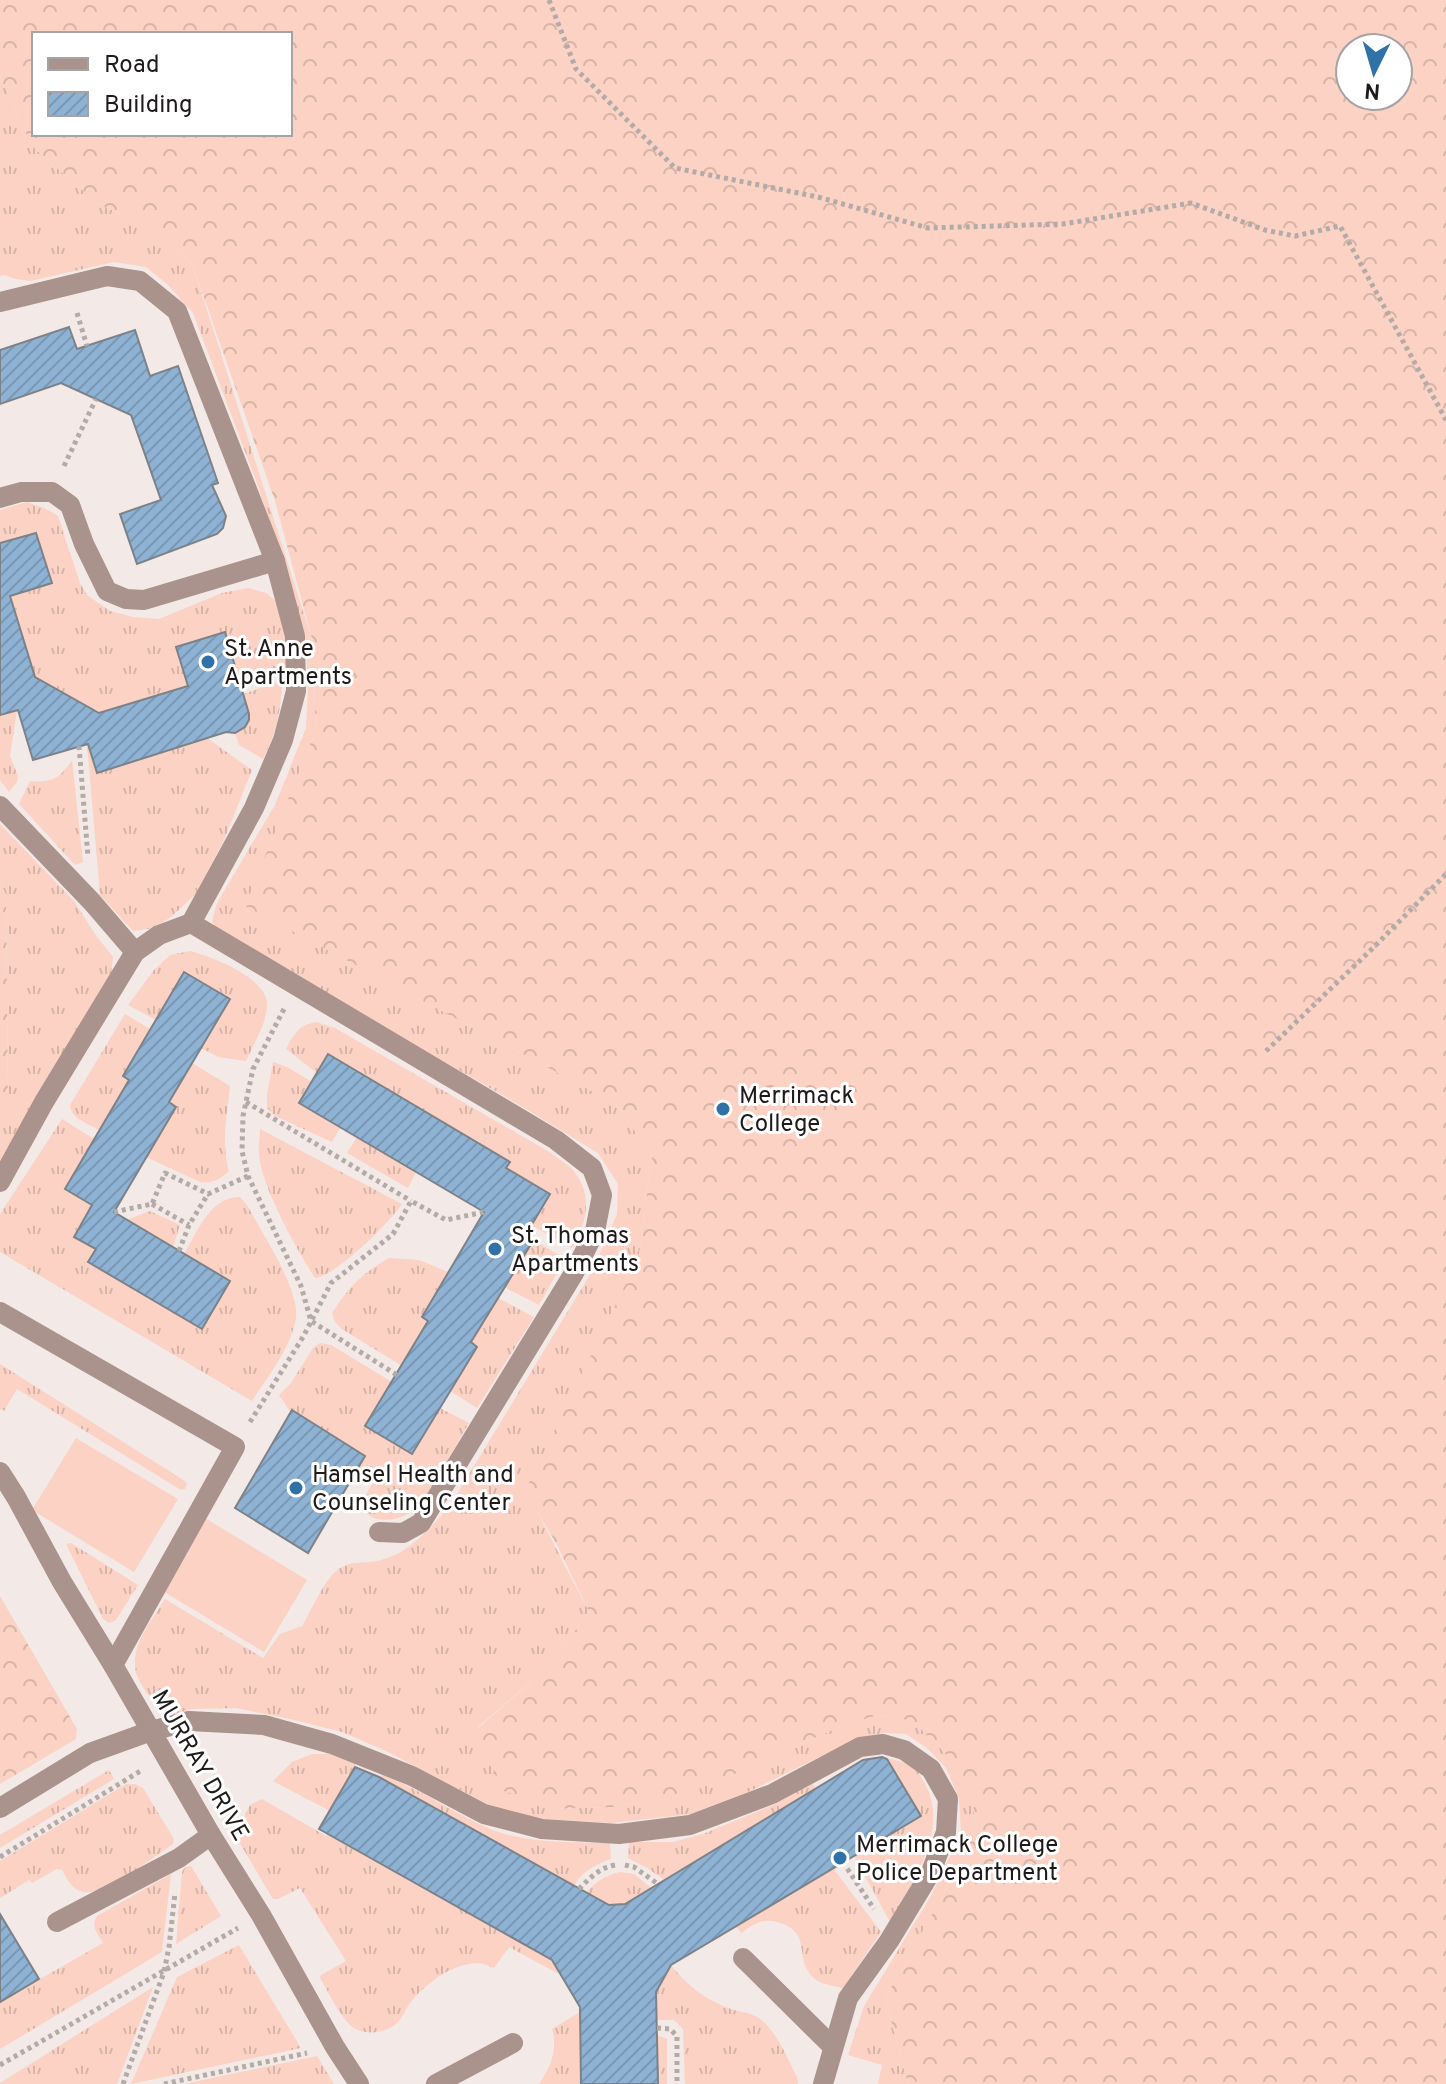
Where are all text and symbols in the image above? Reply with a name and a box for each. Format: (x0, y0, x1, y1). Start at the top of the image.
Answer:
legend (32, 32, 292, 136)
north arrow (1334, 32, 1414, 112)
text: Road (104, 51, 160, 81)
text: N (1363, 75, 1382, 104)
text: Building (104, 91, 193, 121)
place label: St. Anne Apartments (224, 635, 352, 693)
marker: St. Anne Apartments (199, 653, 217, 671)
place label: Merrimack College (739, 1082, 854, 1140)
marker: Merrimack College (714, 1100, 732, 1118)
place label: St. Thomas Apartments (511, 1222, 639, 1280)
marker: St. Thomas Apartments (486, 1240, 504, 1258)
place label: Hamsel Health and Counseling Center (312, 1461, 514, 1519)
marker: Hamsel Health and Counseling Center (287, 1479, 305, 1497)
street label: MURRAY DRIVE (144, 1685, 255, 1847)
place label: Merrimack College Police Department (856, 1831, 1058, 1889)
marker: Merrimack College Police Department (831, 1849, 849, 1867)

